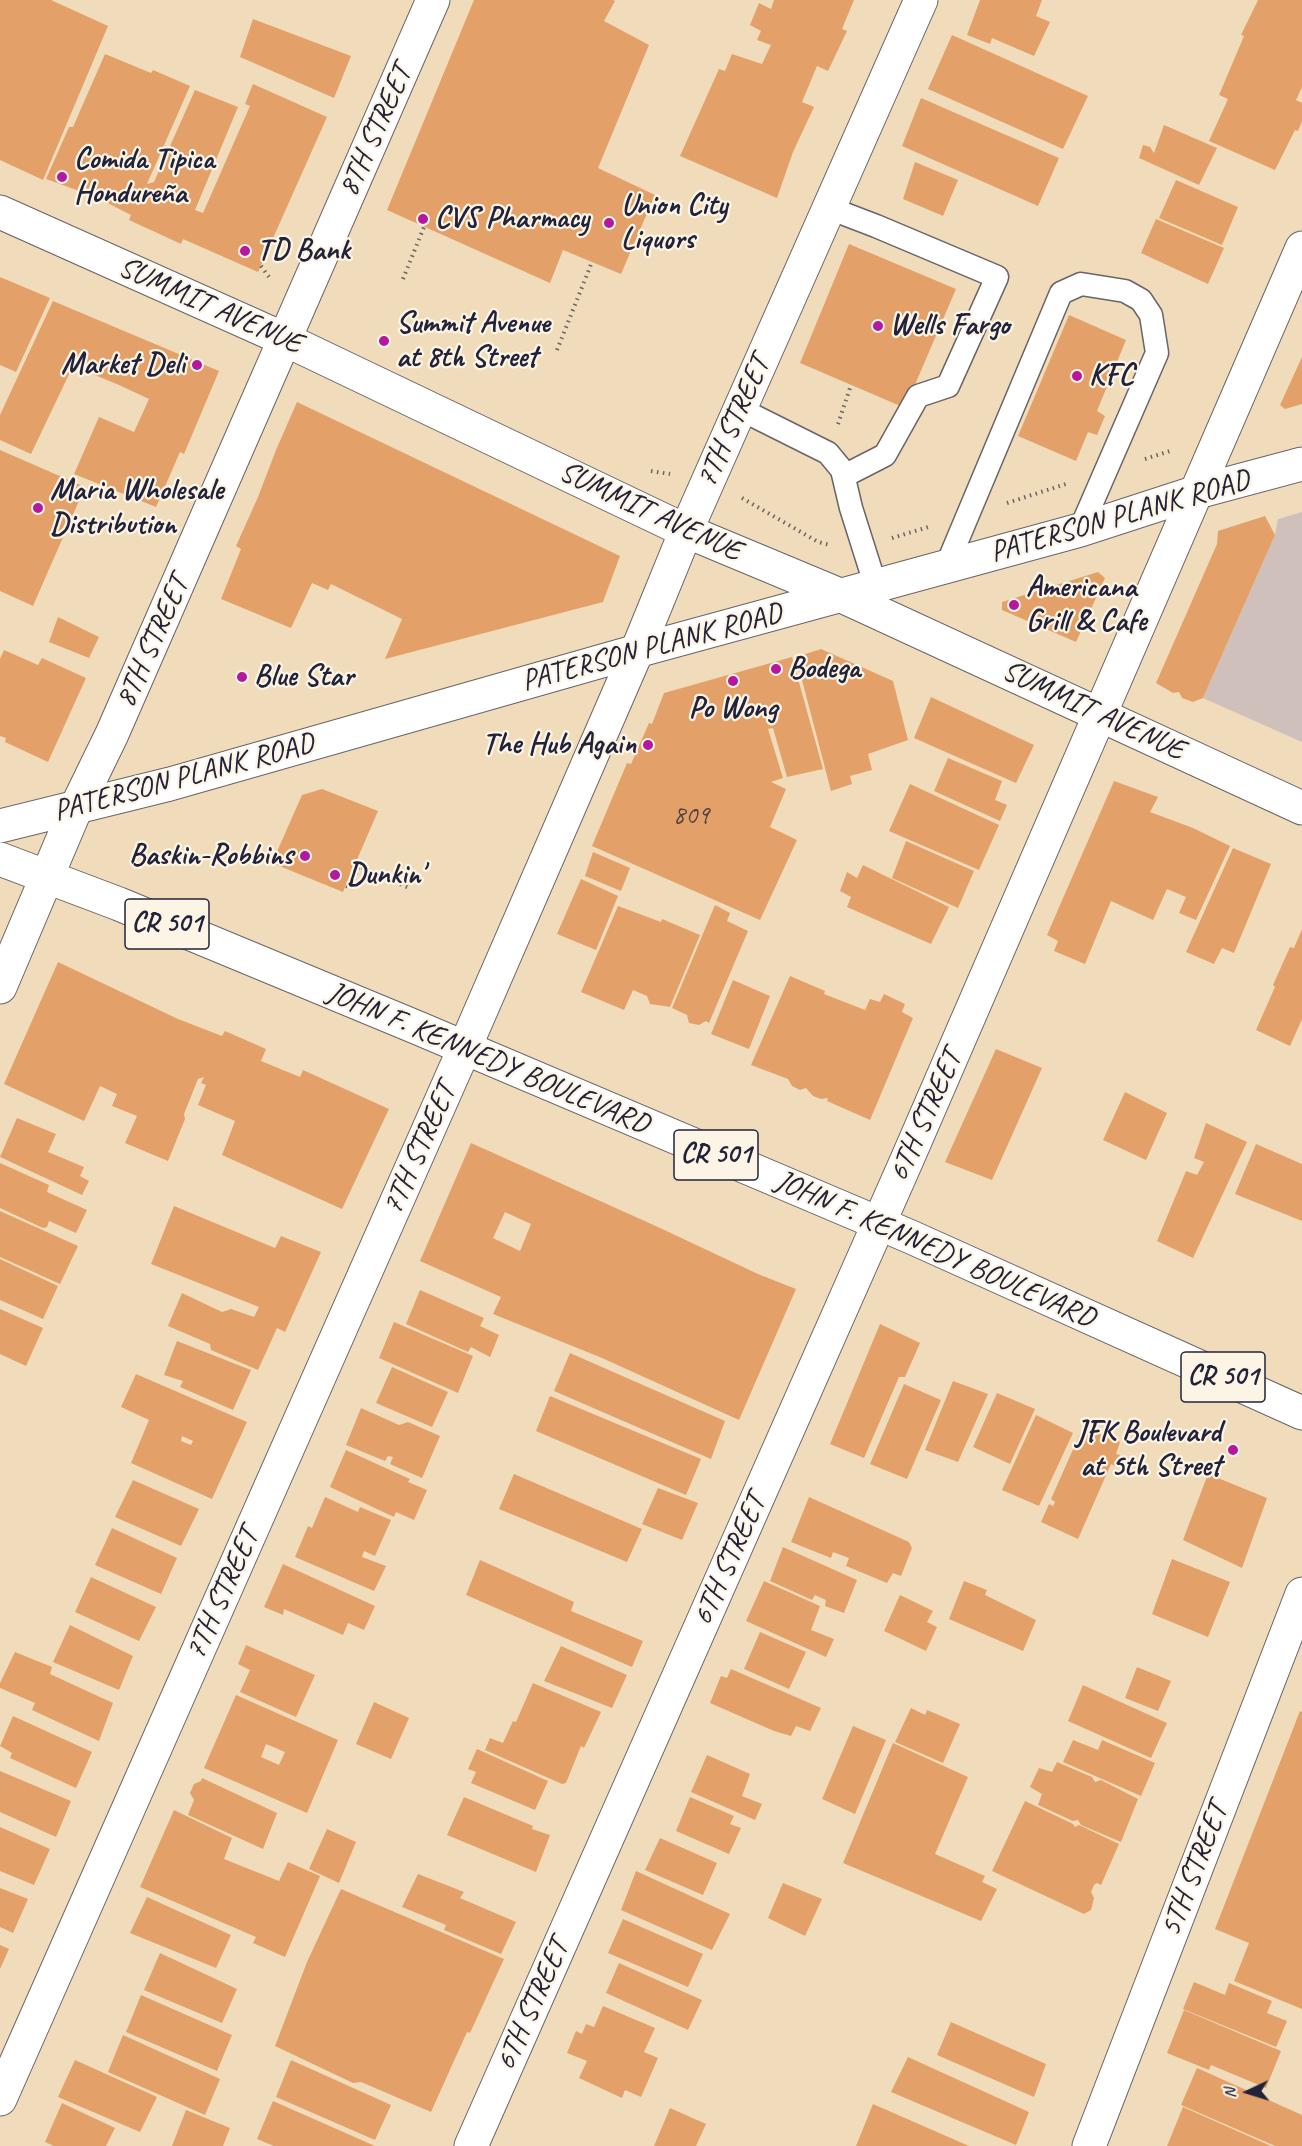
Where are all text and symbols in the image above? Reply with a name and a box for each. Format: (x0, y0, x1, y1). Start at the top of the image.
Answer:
street label: 8TH STREET (331, 60, 421, 202)
place label: Comida Tipica Hondureña (74, 142, 214, 213)
marker: Comida Tipica Hondureña (55, 170, 69, 184)
place label: Union City Liquors (621, 188, 727, 258)
place label: CVS Pharmacy (435, 201, 589, 237)
marker: CVS Pharmacy (416, 212, 430, 226)
marker: Union City Liquors (602, 216, 616, 230)
place label: TD Bank (257, 233, 350, 269)
marker: TD Bank (238, 244, 252, 258)
street label: SUMMIT AVENUE (113, 250, 307, 362)
place label: Summit Avenue at 8th Street (396, 306, 550, 376)
place label: Wells Fargo (890, 308, 1010, 344)
marker: Wells Fargo (871, 319, 885, 333)
marker: Summit Avenue at 8th Street (377, 334, 391, 348)
place label: Market Deli (61, 347, 185, 383)
street label: 7TH STREET (689, 351, 779, 493)
marker: Market Deli (190, 358, 204, 372)
place label: KFC (1089, 358, 1134, 394)
marker: KFC (1070, 369, 1084, 383)
street label: SUMMIT AVENUE (553, 454, 747, 570)
street label: PATERSON PLANK ROAD (986, 463, 1254, 571)
place label: Maria Wholesale Distribution (50, 473, 223, 544)
marker: Maria Wholesale Distribution (31, 501, 45, 515)
place label: Americana Grill & Cafe (1026, 570, 1146, 640)
street label: 8TH STREET (108, 571, 198, 713)
street label: PATERSON PLANK ROAD (518, 596, 786, 700)
marker: Americana Grill & Cafe (1007, 598, 1021, 612)
place label: Bodega (788, 651, 860, 687)
street label: SUMMIT AVENUE (996, 653, 1190, 769)
place label: Blue Star (254, 659, 353, 695)
marker: Bodega (769, 662, 783, 676)
marker: Blue Star (235, 670, 249, 684)
marker: Po Wong (726, 674, 740, 688)
place label: Po Wong (689, 691, 777, 727)
street label: PATERSON PLANK ROAD (50, 726, 318, 830)
place label: The Hub Again (482, 727, 636, 763)
marker: The Hub Again (641, 738, 655, 752)
house number: 809 (673, 800, 709, 832)
place label: Baskin-Robbins (129, 838, 293, 874)
marker: Baskin-Robbins (298, 849, 312, 863)
place label: Dunkin' (347, 857, 424, 893)
marker: Dunkin' (328, 868, 342, 882)
road number: CR 501 (125, 899, 209, 949)
street label: JOHN F. KENNEDY BOULEVARD (322, 975, 654, 1143)
street label: 6TH STREET (881, 1045, 971, 1187)
street label: 7TH STREET (375, 1078, 465, 1220)
road number: CR 501 (674, 1130, 758, 1180)
street label: JOHN F. KENNEDY BOULEVARD (770, 1163, 1100, 1337)
road number: CR 501 (1181, 1352, 1265, 1402)
place label: JFK Boulevard at 5th Street (1076, 1415, 1221, 1486)
marker: JFK Boulevard at 5th Street (1226, 1443, 1240, 1457)
street label: 6TH STREET (685, 1489, 775, 1631)
street label: 7TH STREET (178, 1523, 268, 1665)
street label: 5TH STREET (1153, 1798, 1237, 1942)
street label: 6TH STREET (488, 1934, 578, 2076)
north arrow (1218, 2062, 1278, 2122)
text: N (1220, 2088, 1240, 2099)

